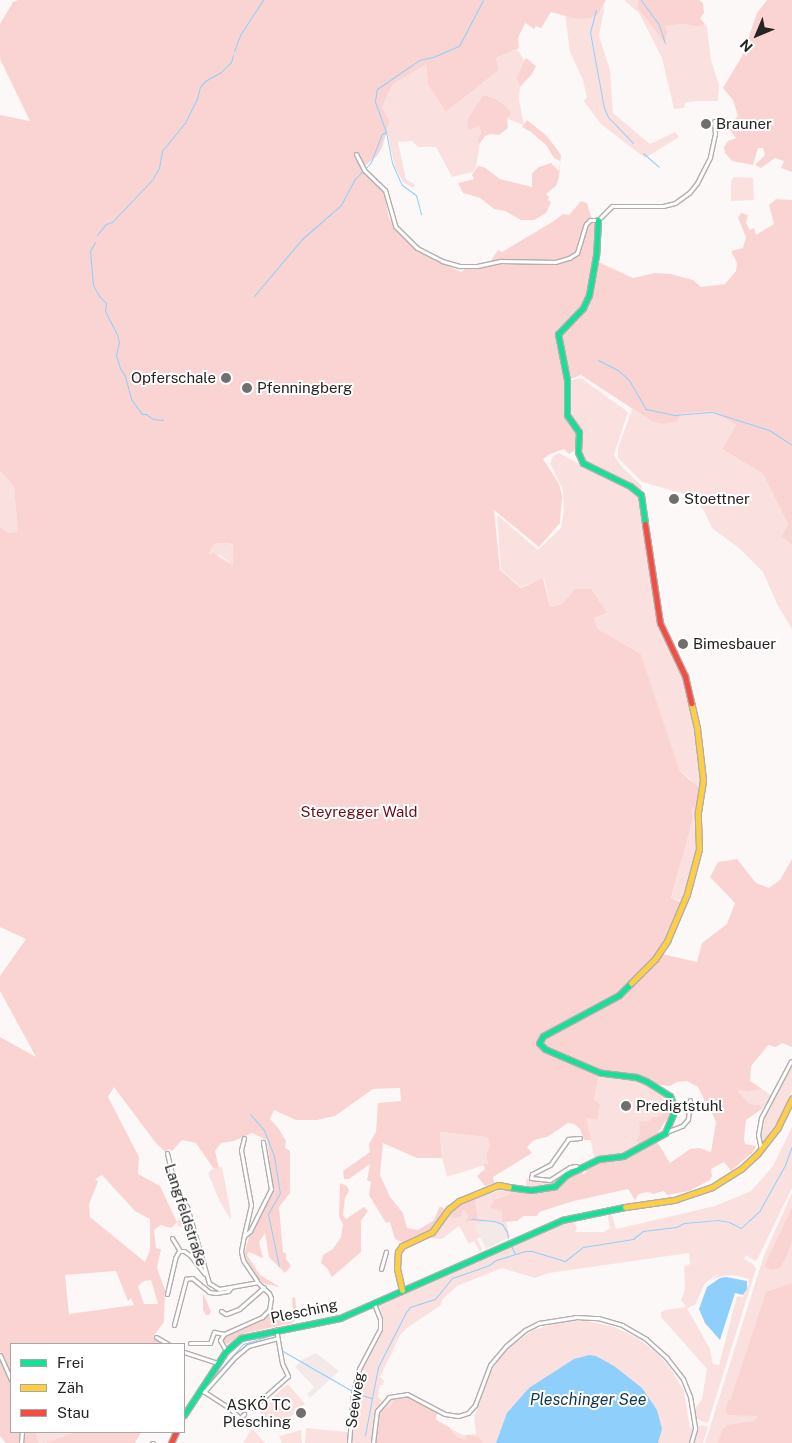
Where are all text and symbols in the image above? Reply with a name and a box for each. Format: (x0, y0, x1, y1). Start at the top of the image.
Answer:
north arrow (732, 10, 782, 60)
text: N (737, 36, 756, 55)
place label: Brauner (716, 115, 772, 133)
marker: Brauner (700, 118, 712, 130)
place label: Opferschale (131, 369, 216, 387)
marker: Opferschale (220, 372, 232, 384)
place label: Pfenningberg (257, 379, 352, 397)
marker: Pfenningberg (241, 382, 253, 394)
place label: Stoettner (684, 490, 750, 508)
marker: Stoettner (668, 493, 680, 505)
place label: Bimesbauer (693, 635, 776, 653)
marker: Bimesbauer (677, 638, 689, 650)
park label: Steyregger Wald (300, 803, 418, 821)
place label: Predigtstuhl (636, 1097, 723, 1115)
marker: Predigtstuhl (620, 1100, 632, 1112)
street label: Langfeldstraße (161, 1161, 211, 1269)
street label: Plesching (269, 1295, 339, 1327)
legend (10, 1343, 185, 1433)
text: Frei (57, 1354, 84, 1371)
street label: Seeweg (342, 1371, 368, 1429)
text: Zäh (57, 1379, 84, 1396)
water label: Pleschinger See (530, 1390, 646, 1410)
place label: ASKÖ TC Plesching (223, 1395, 291, 1430)
text: Stau (57, 1404, 90, 1421)
marker: ASKÖ TC Plesching (295, 1407, 307, 1419)

